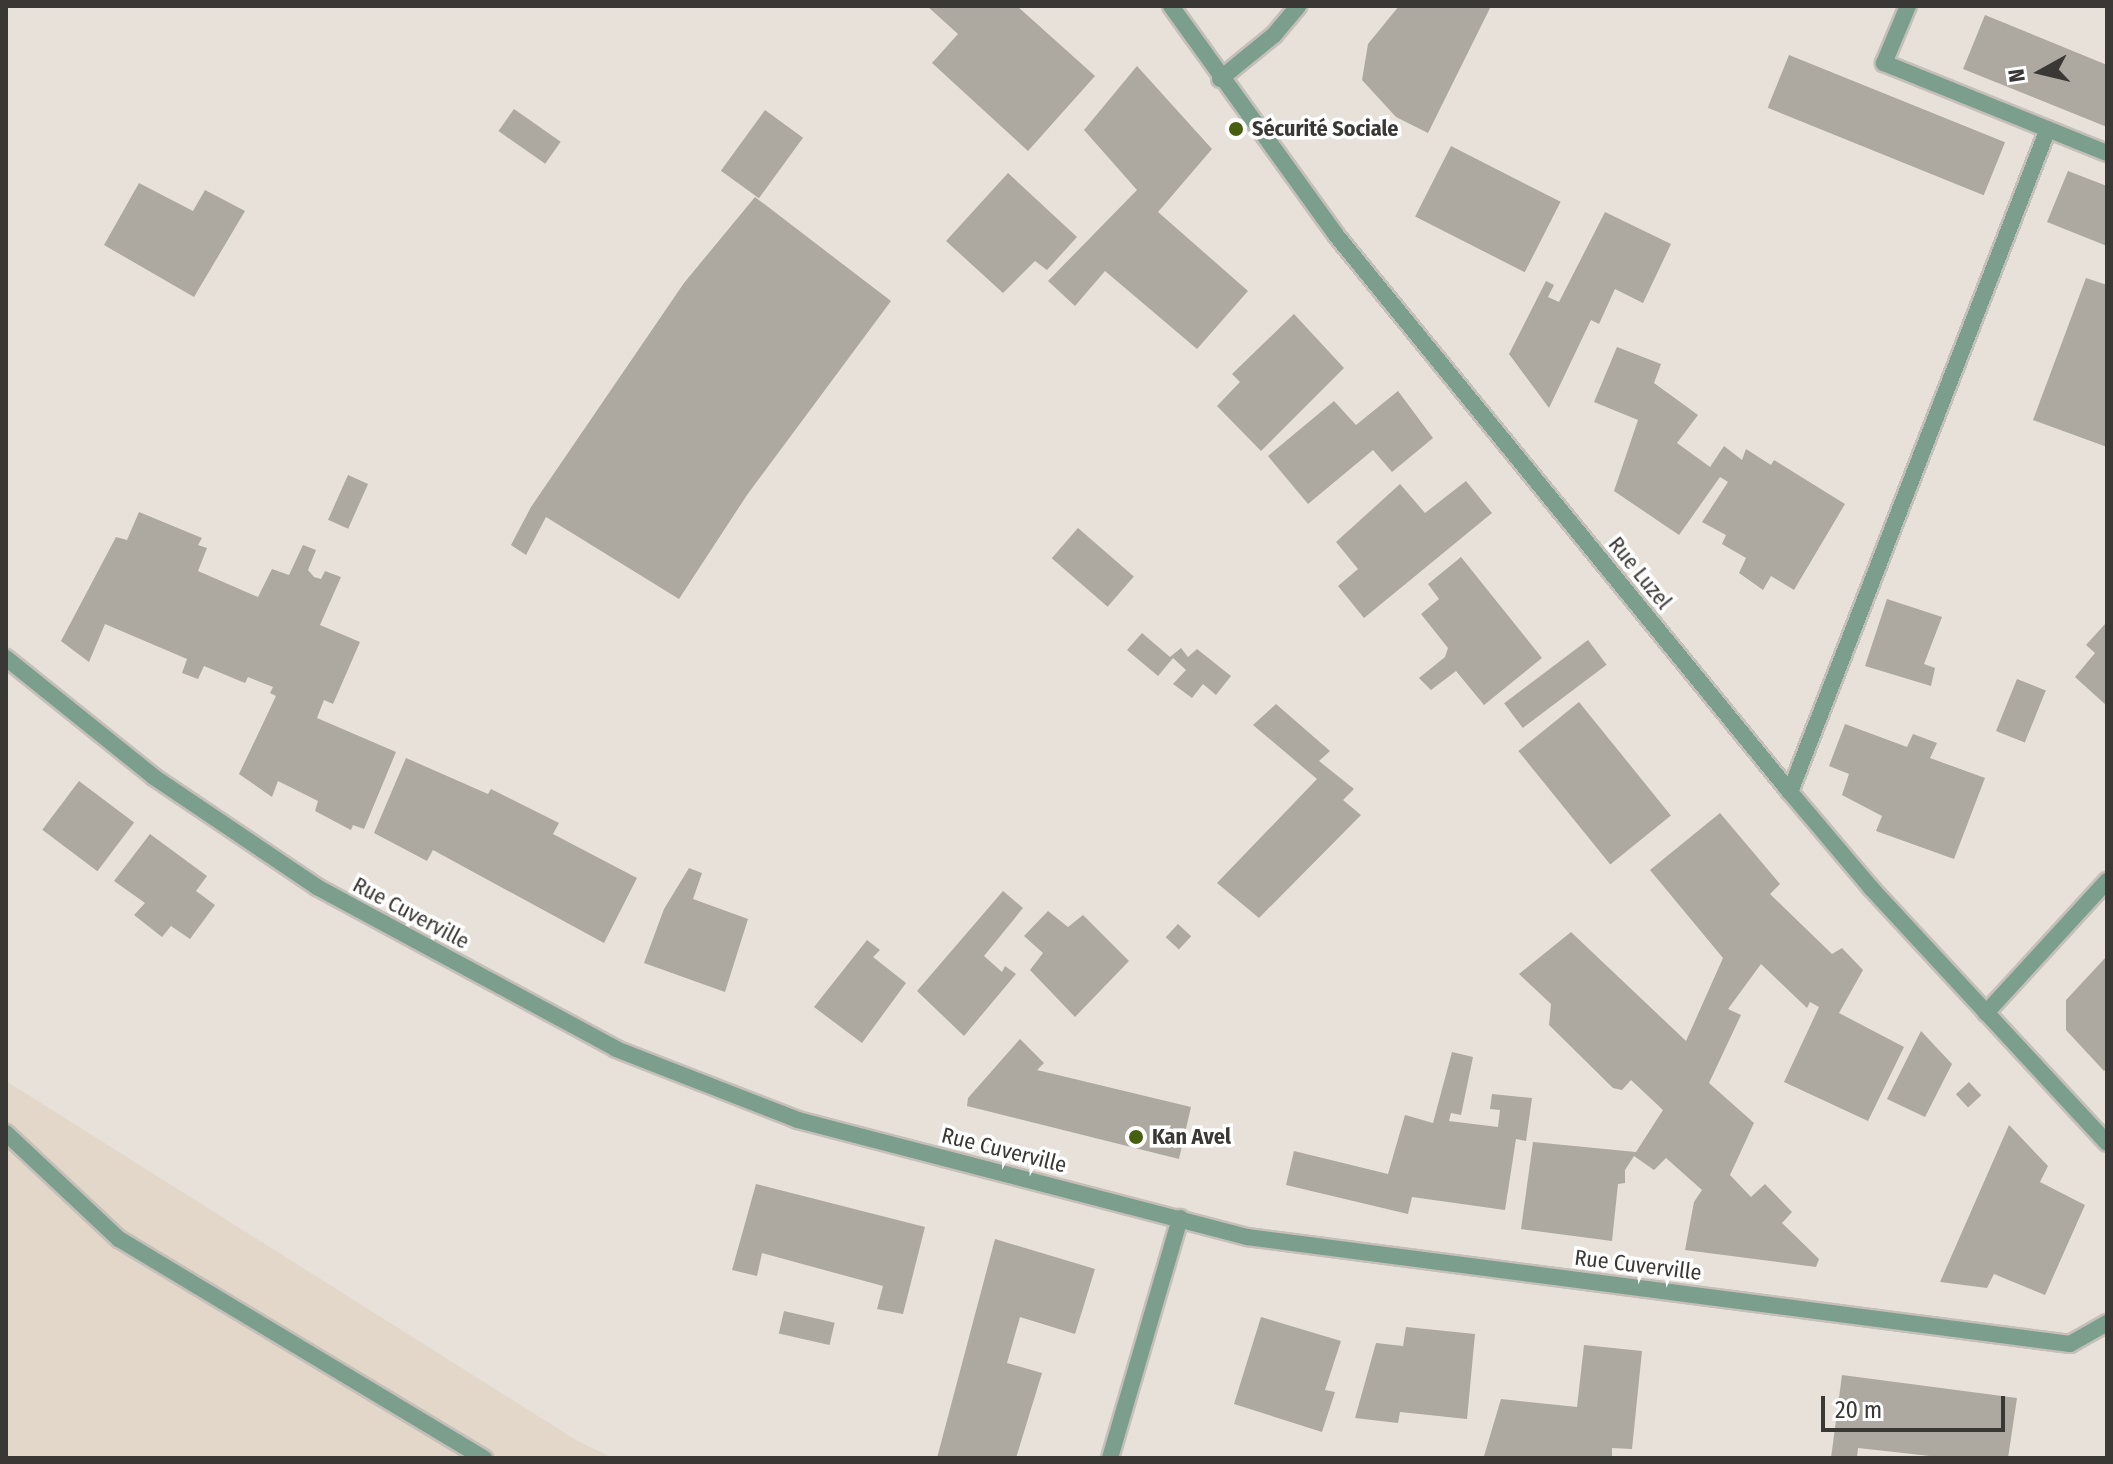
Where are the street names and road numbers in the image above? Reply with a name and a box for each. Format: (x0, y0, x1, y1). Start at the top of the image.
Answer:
street label: Rue Luzel (1603, 531, 1677, 615)
street label: Rue Cuverville (348, 871, 474, 955)
street label: Rue Cuverville (939, 1122, 1069, 1178)
street label: Rue Cuverville (1573, 1244, 1703, 1286)

